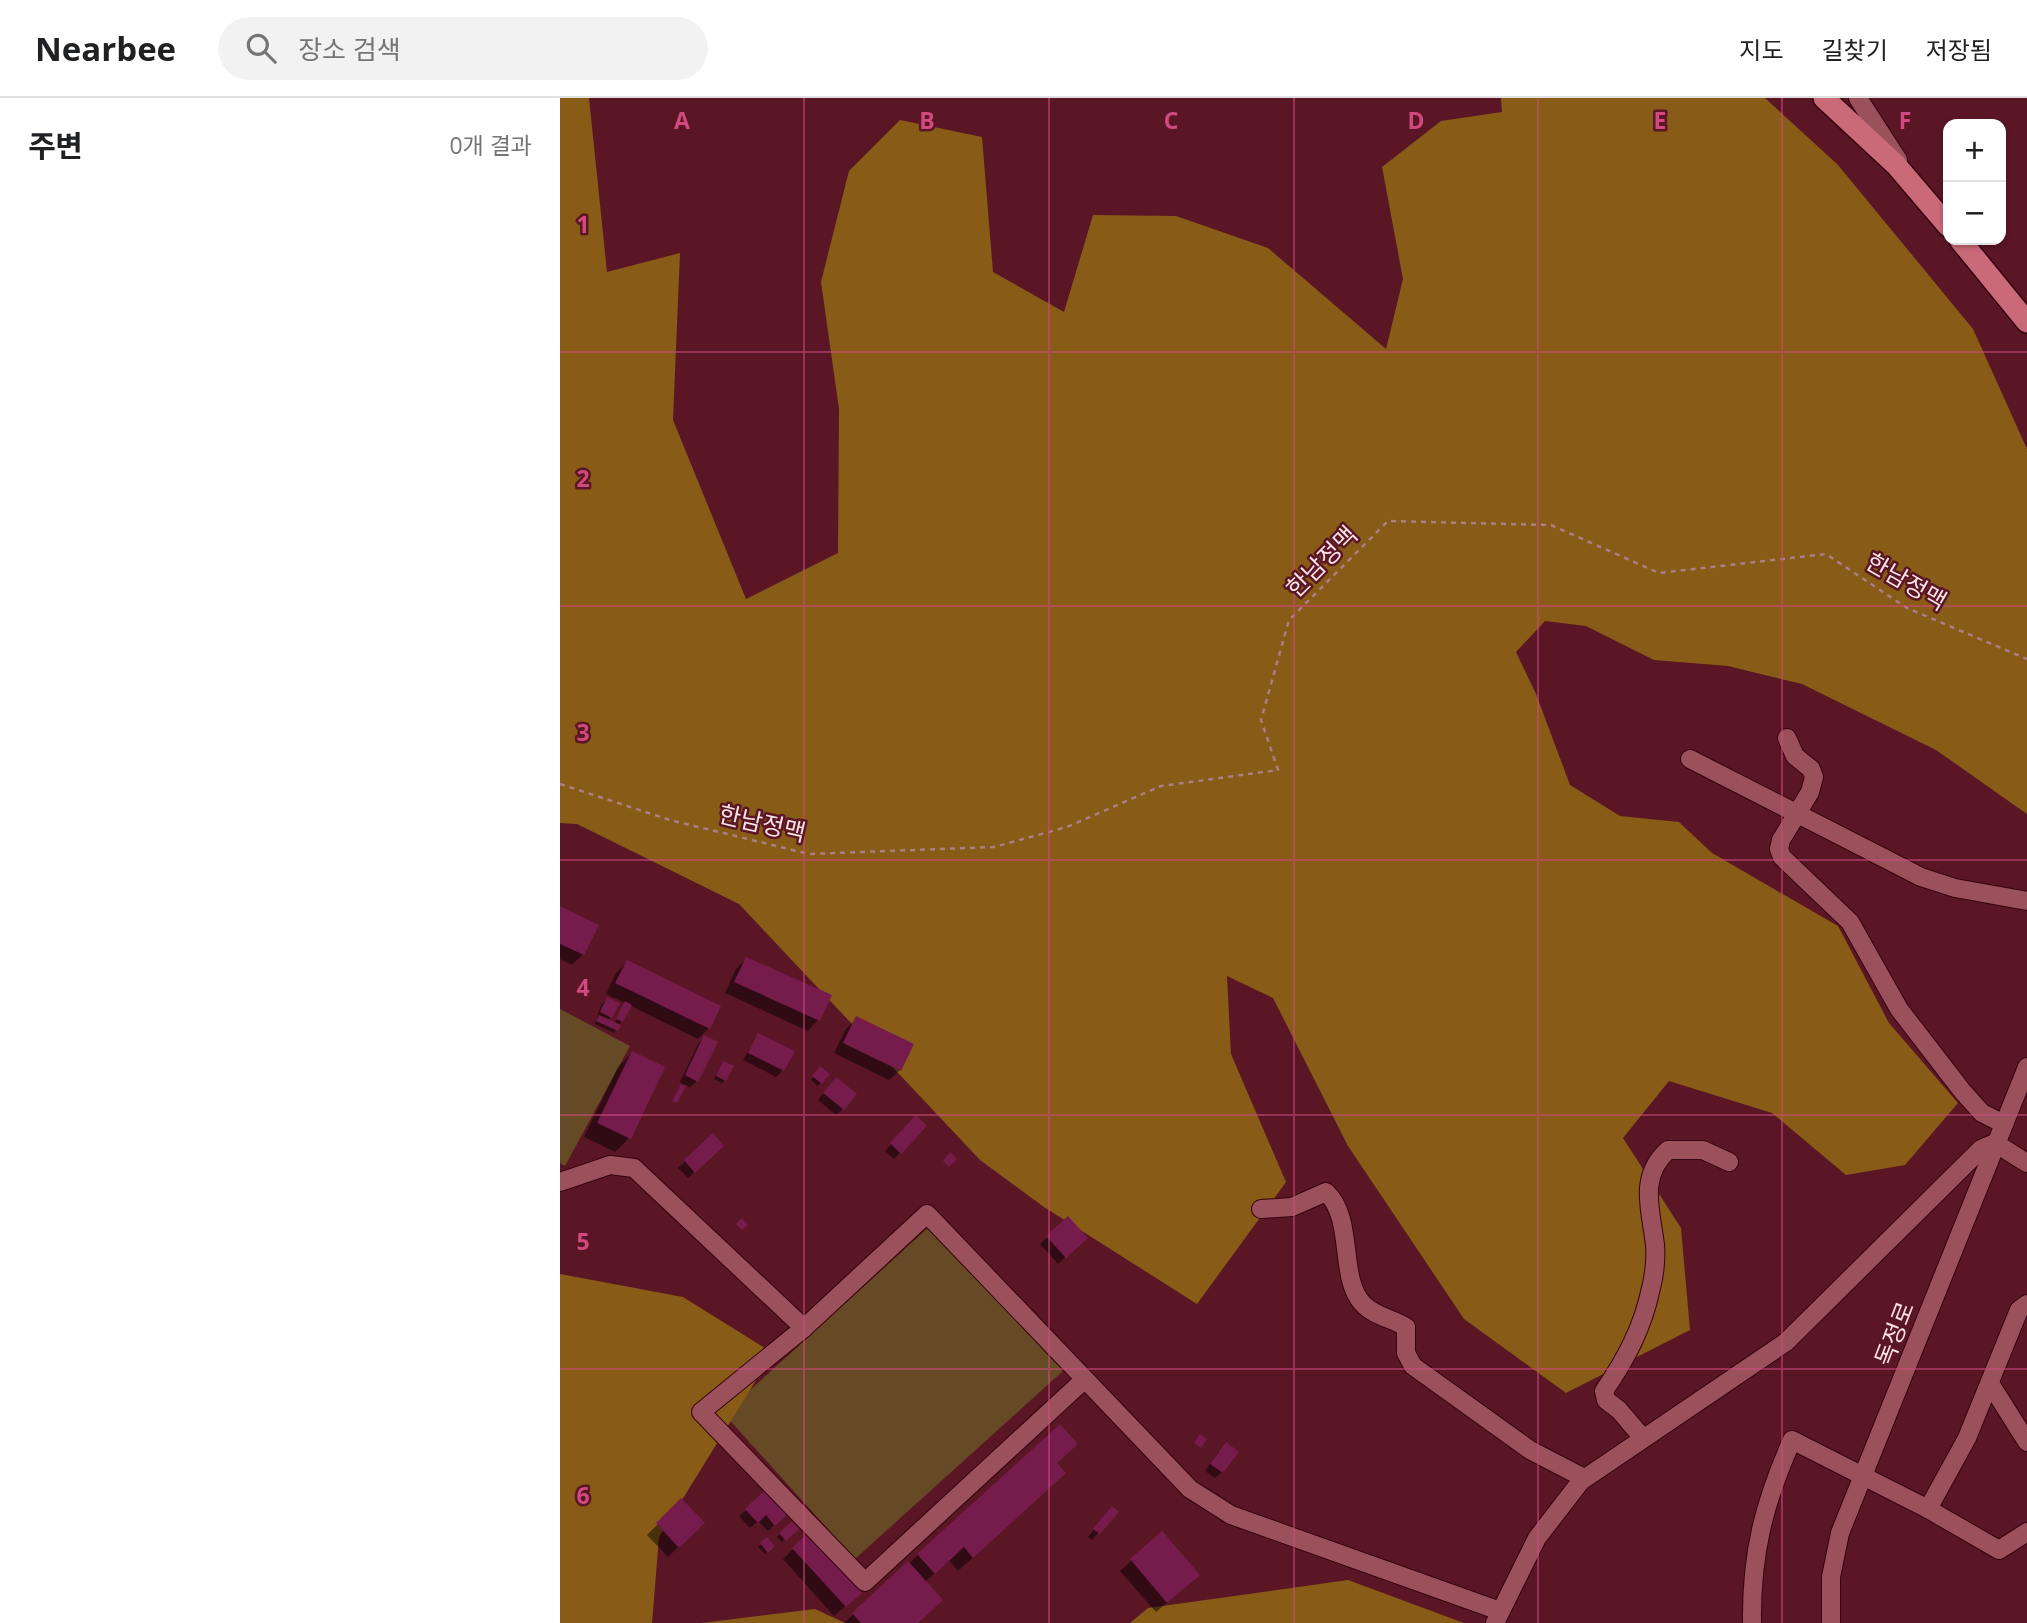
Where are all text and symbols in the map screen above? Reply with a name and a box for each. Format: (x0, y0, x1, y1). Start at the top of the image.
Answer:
search box (218, 17, 708, 80)
text: Nearbee (35, 26, 176, 71)
icon: search (242, 29, 280, 67)
text: 장소 검색 (298, 31, 401, 67)
text: 지도 (1739, 33, 1784, 66)
text: 길찾기 (1822, 33, 1888, 66)
text: 저장됨 (1926, 33, 1992, 66)
text: A (674, 104, 690, 136)
text: B (919, 104, 935, 136)
text: C (1164, 104, 1178, 136)
text: D (1407, 104, 1425, 136)
text: E (1654, 104, 1666, 136)
text: F (1899, 104, 1911, 136)
map controls (1943, 119, 2006, 245)
button: + (1943, 119, 2006, 182)
text: 주변 (28, 125, 83, 166)
text: 0개 결과 (449, 129, 532, 161)
button: − (1943, 182, 2006, 245)
text: 1 (576, 208, 590, 240)
text: 2 (576, 462, 590, 494)
street label: 한남정맥 (1278, 518, 1364, 604)
street label: 한남정맥 (1860, 544, 1953, 617)
text: 3 (576, 716, 590, 748)
street label: 한남정맥 (716, 797, 809, 849)
text: 4 (576, 971, 590, 1003)
text: 5 (576, 1225, 590, 1257)
street label: 독정로 (1866, 1297, 1921, 1370)
text: 6 (576, 1479, 590, 1511)

